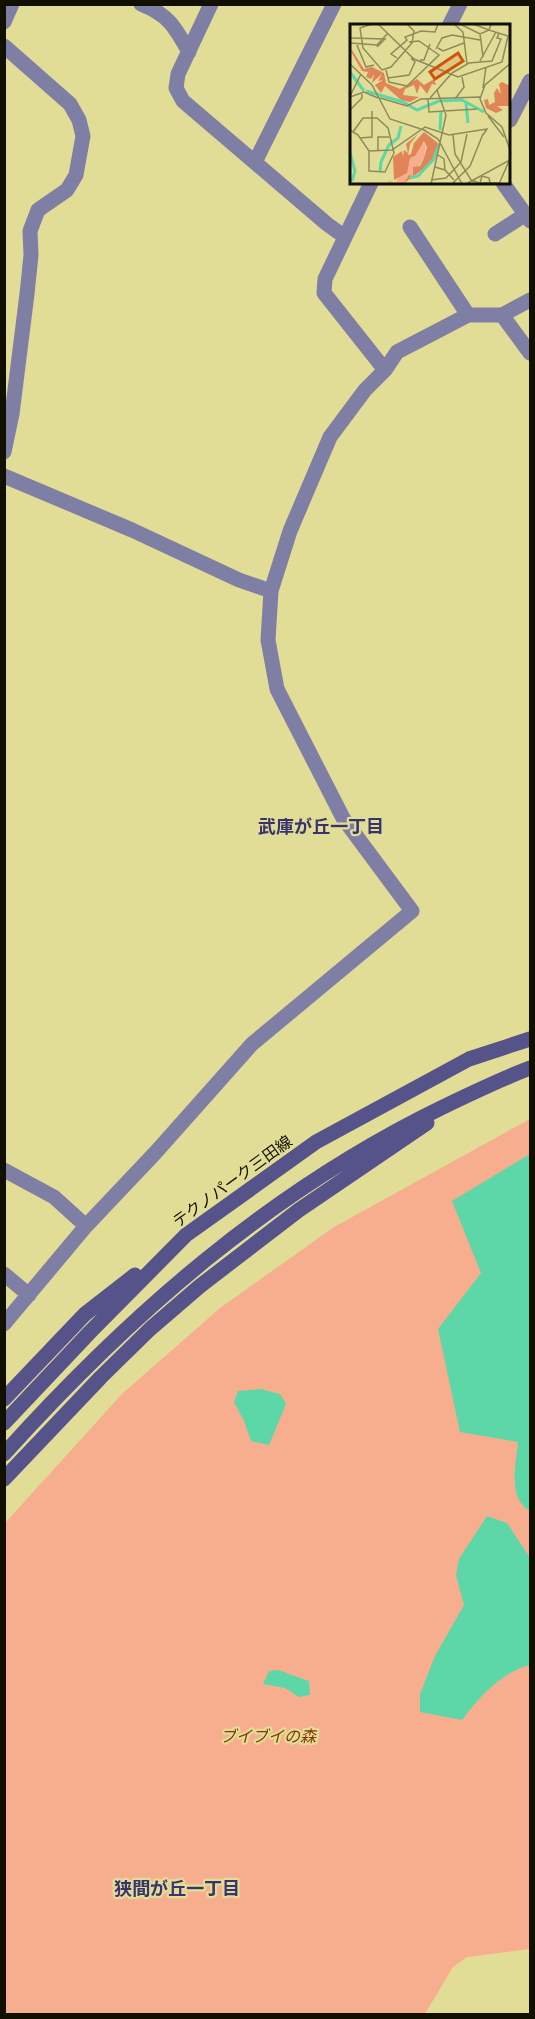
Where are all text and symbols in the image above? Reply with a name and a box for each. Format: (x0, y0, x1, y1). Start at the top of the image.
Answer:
inset map (350, 24, 511, 184)
district label: 武庫が丘一丁目 (258, 816, 384, 838)
street label: テクノパーク三田線 (168, 1131, 296, 1231)
park label: ブイブイの森 (220, 1726, 318, 1746)
district label: 狭間が丘一丁目 (114, 1878, 240, 1900)

